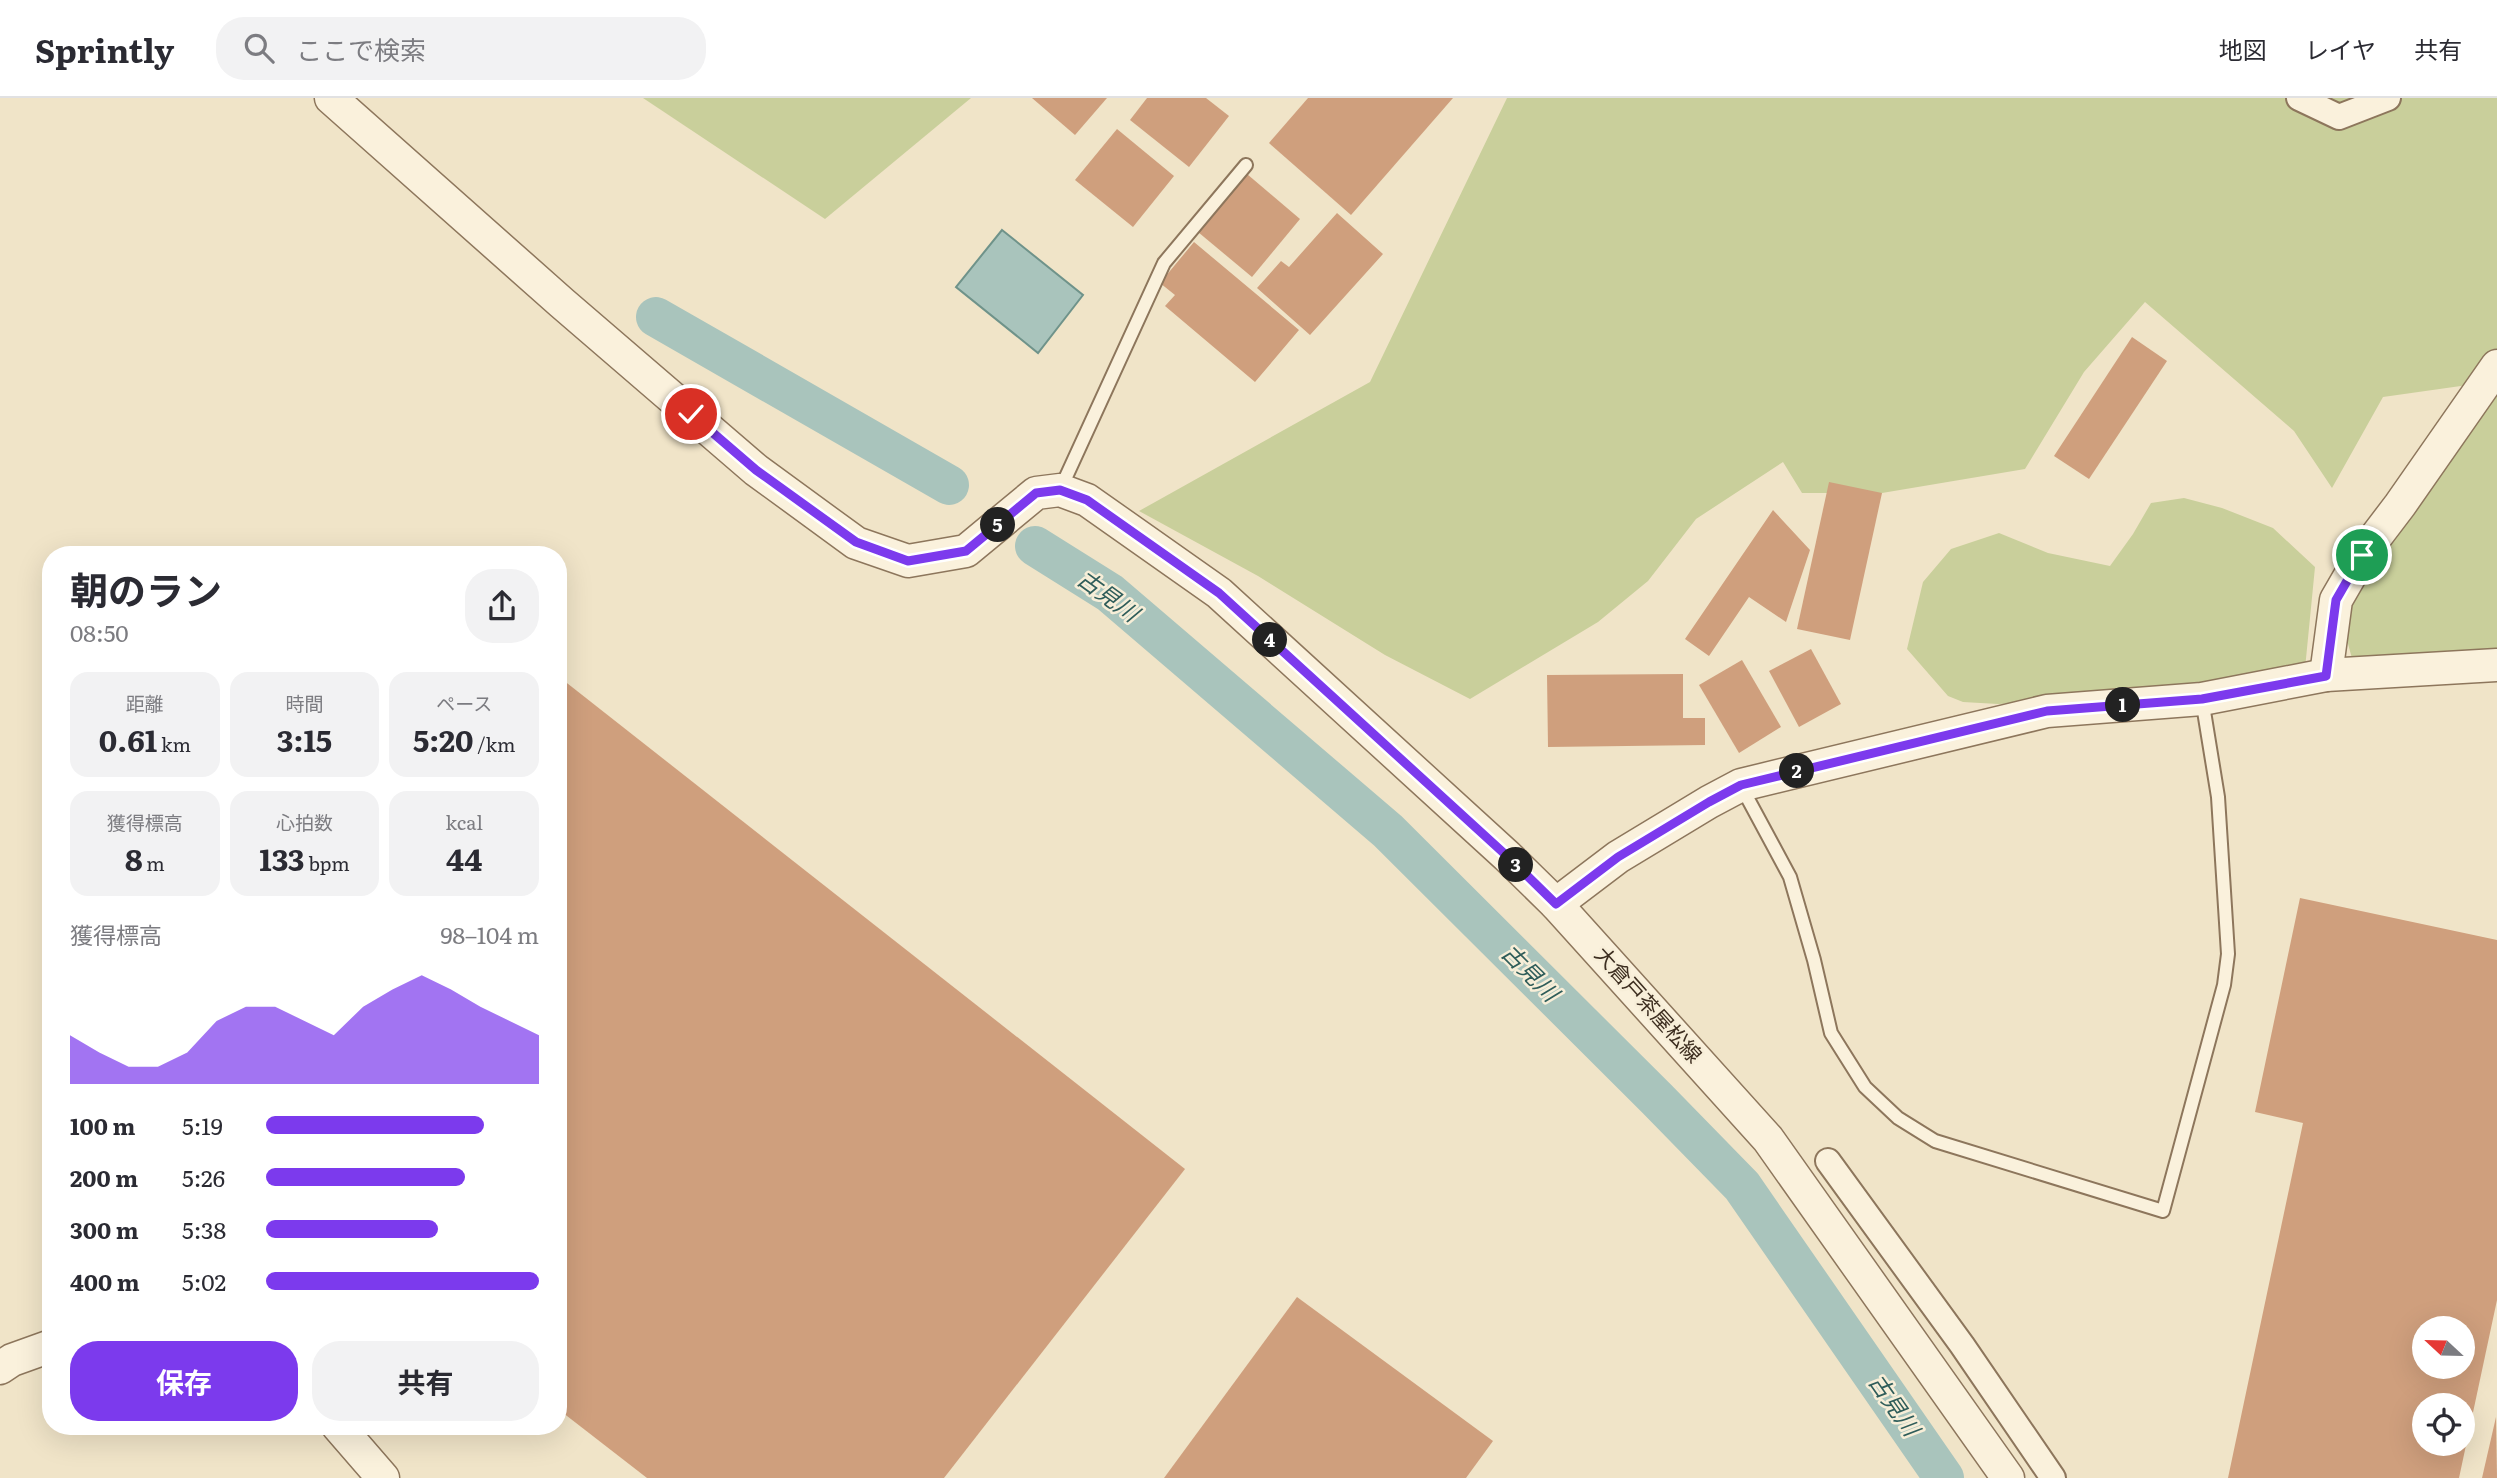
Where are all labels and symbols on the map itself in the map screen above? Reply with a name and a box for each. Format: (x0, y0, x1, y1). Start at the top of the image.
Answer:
pin (661, 384, 721, 444)
pin: 5 (981, 508, 1016, 542)
pin (2332, 525, 2392, 585)
water label: 古見川 (1071, 560, 1150, 630)
pin: 4 (1252, 622, 1288, 658)
pin: 1 (2106, 688, 2140, 722)
pin: 2 (1780, 754, 1814, 788)
pin: 3 (1498, 848, 1534, 882)
water label: 古見川 (1495, 935, 1570, 1010)
street label: 大倉戸茶屋松線 (1589, 938, 1711, 1068)
north arrow (2412, 1316, 2474, 1379)
water label: 古見川 (1862, 1366, 1931, 1444)

